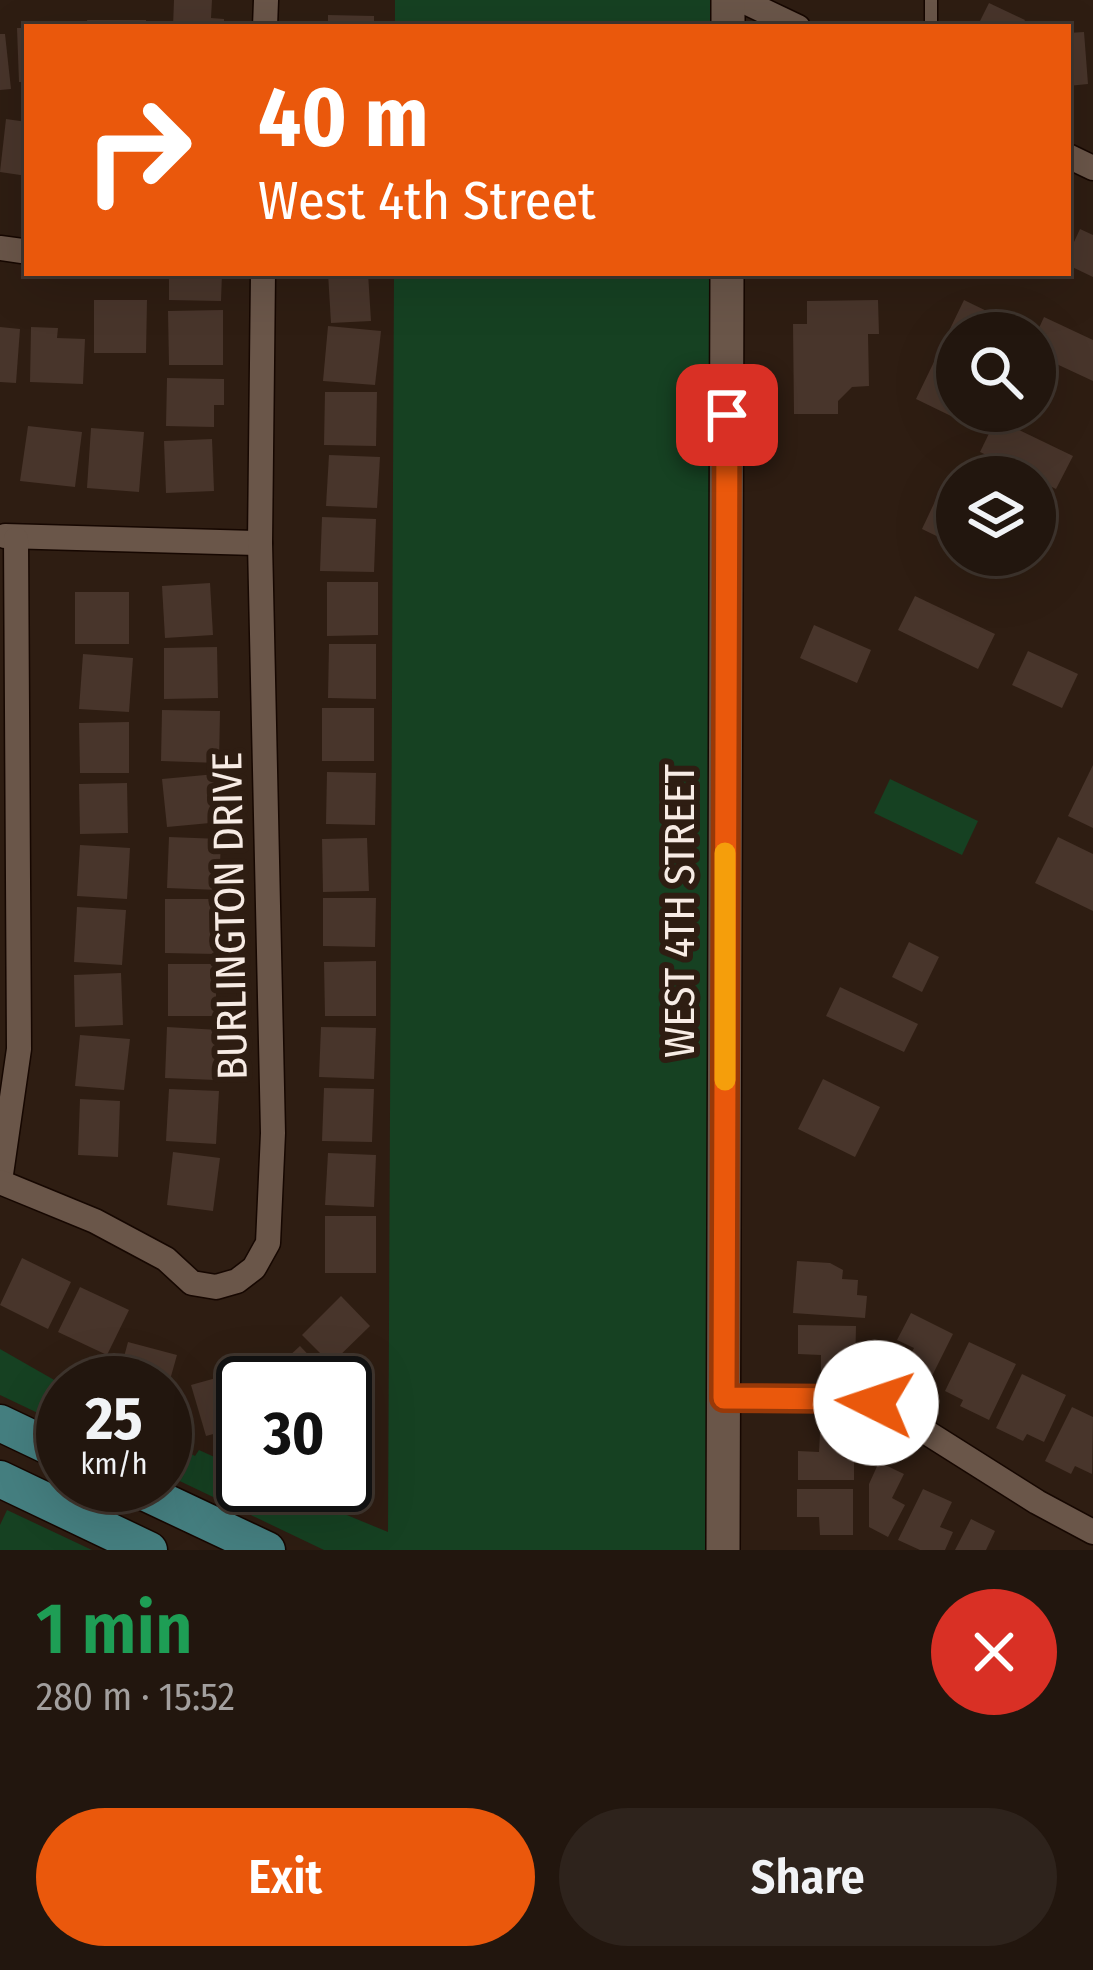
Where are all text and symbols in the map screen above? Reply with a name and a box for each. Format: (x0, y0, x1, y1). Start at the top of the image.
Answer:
text: 40 m (258, 67, 429, 168)
icon: right (60, 72, 216, 228)
text: West 4th Street (258, 169, 596, 233)
map controls (936, 312, 1056, 576)
button: search (936, 312, 1056, 432)
pin (676, 364, 778, 466)
icon: arrive (694, 382, 760, 448)
button: layers (936, 456, 1056, 576)
street label: BURLINGTON DRIVE (202, 752, 258, 1080)
street label: WEST 4TH STREET (655, 763, 705, 1058)
position arrow (813, 1340, 939, 1466)
speed limit sign: 30 (216, 1356, 372, 1512)
text: 25 (85, 1383, 143, 1455)
text: km/h (81, 1446, 147, 1482)
text: 1 min (36, 1586, 193, 1672)
button: close (931, 1589, 1057, 1715)
text: 280 m · 15:52 (36, 1674, 235, 1720)
button: Exit (36, 1808, 535, 1946)
button: Share (559, 1808, 1057, 1946)

